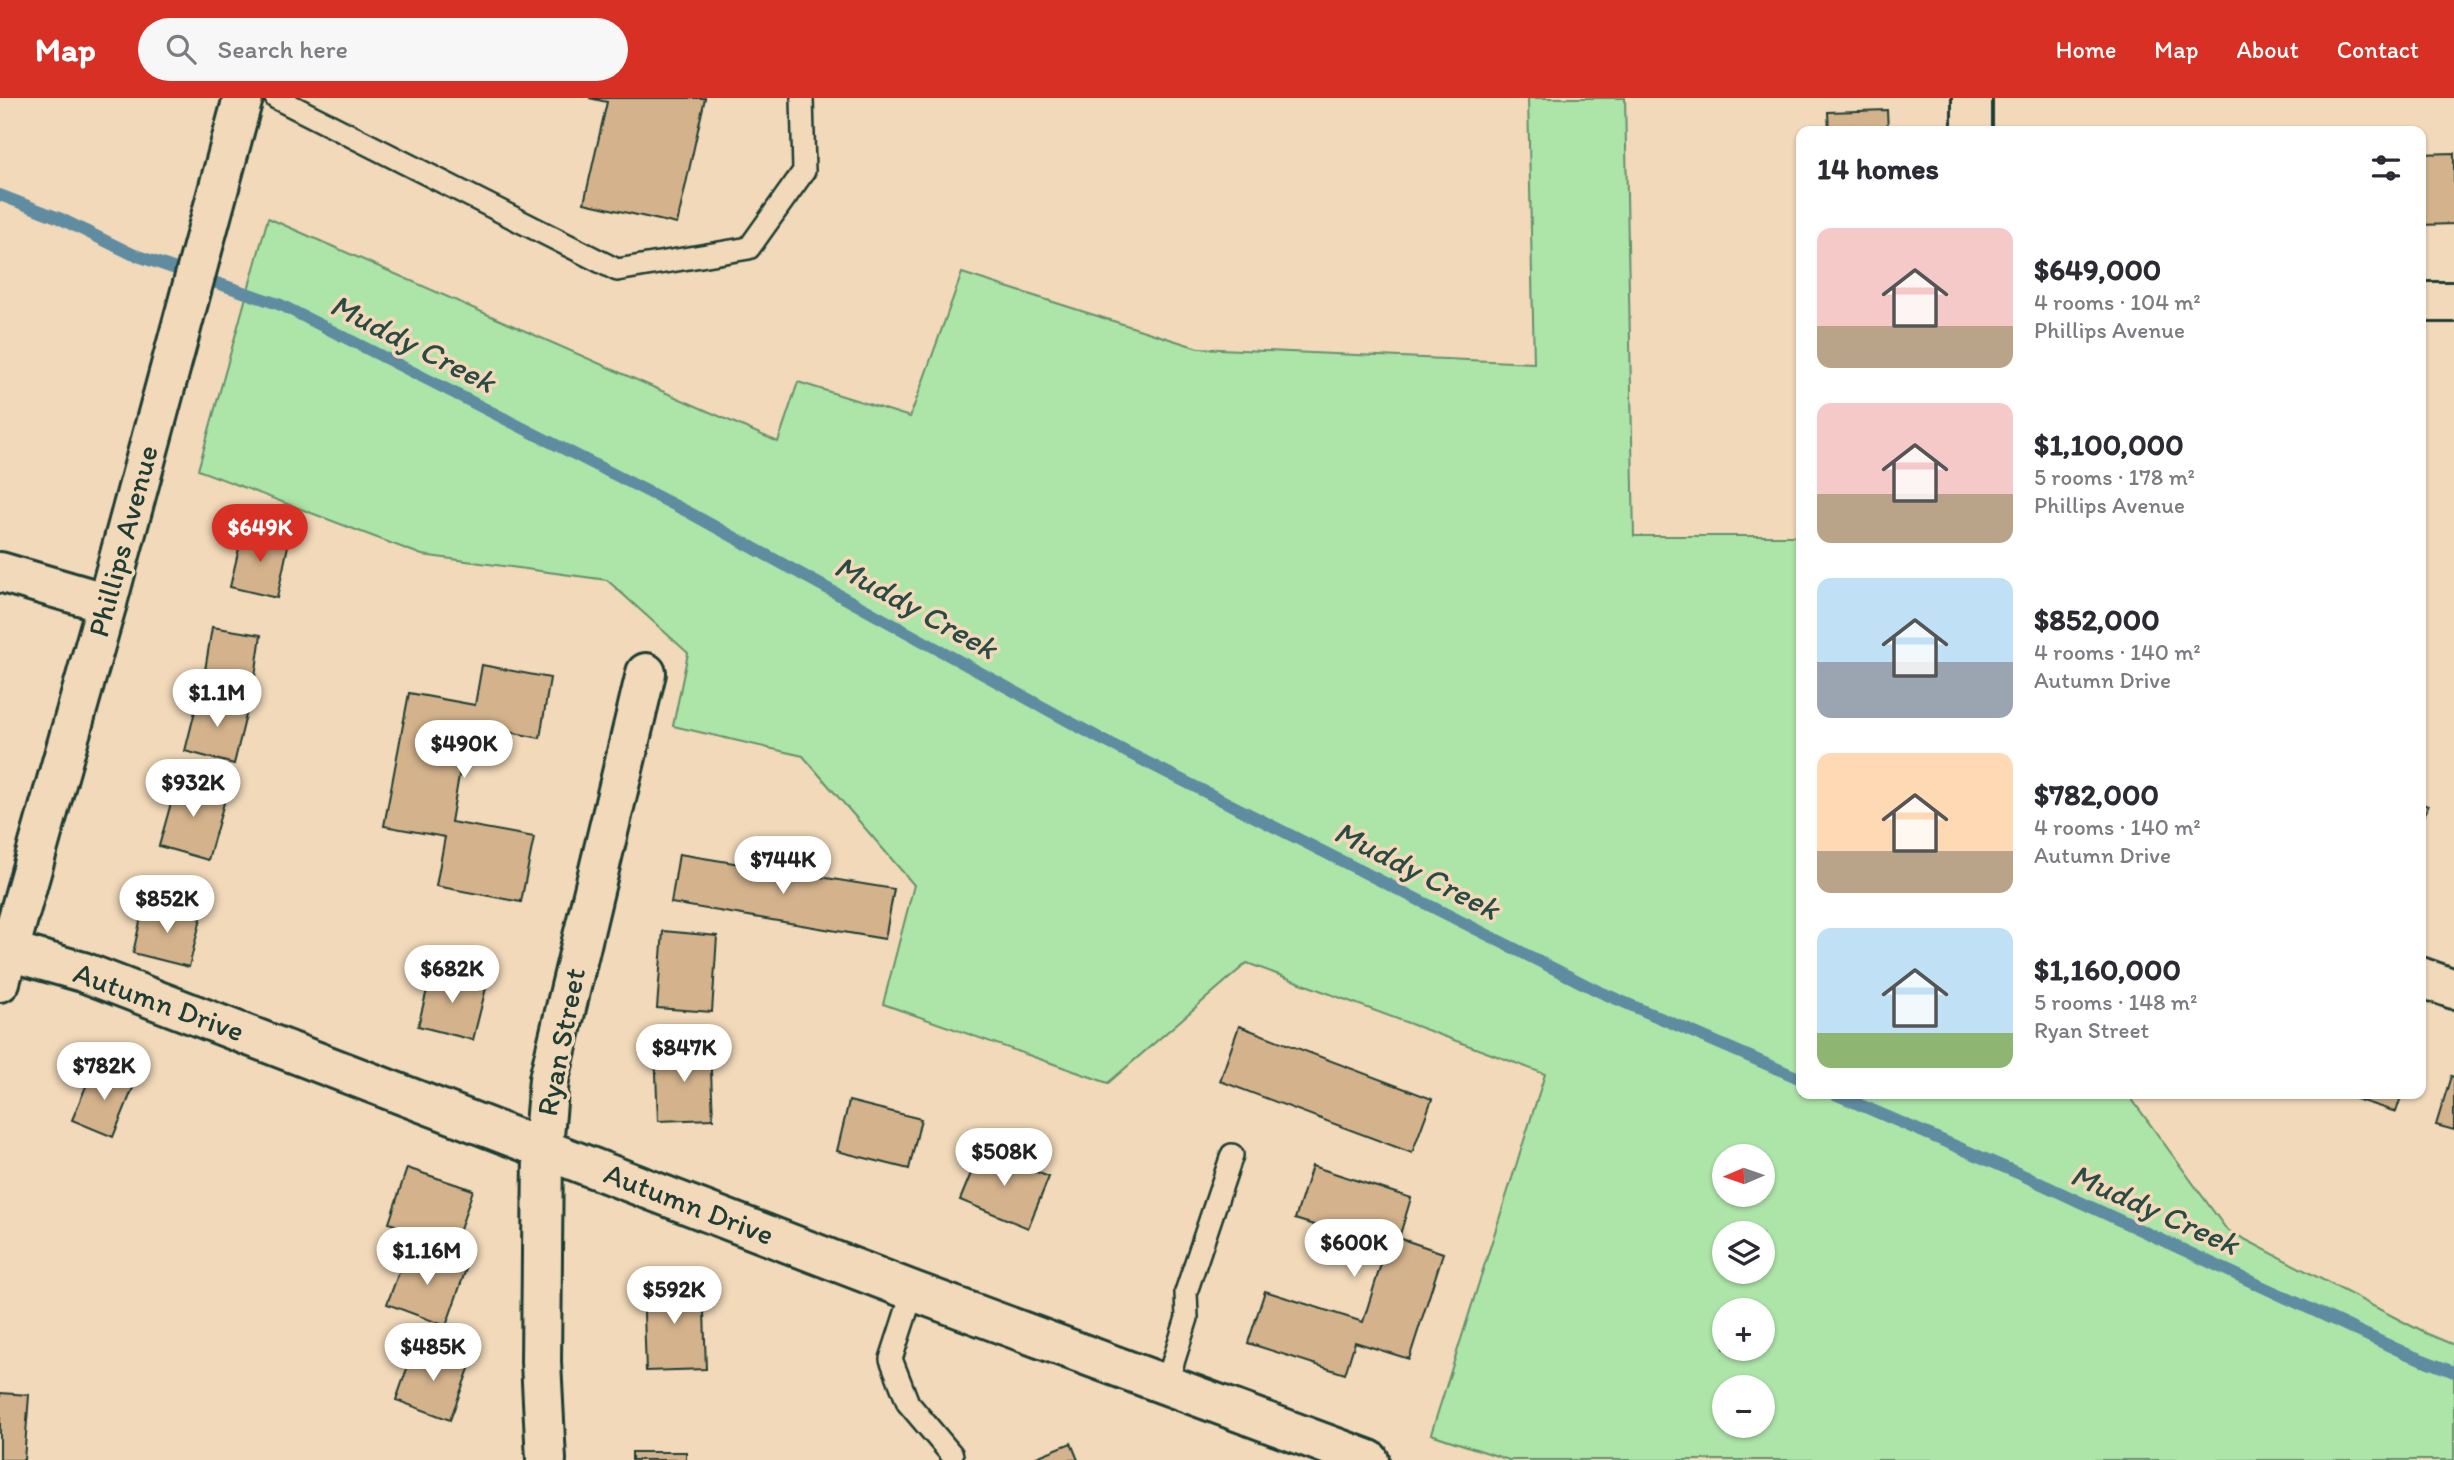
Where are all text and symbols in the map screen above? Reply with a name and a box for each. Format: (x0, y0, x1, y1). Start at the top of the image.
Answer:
search box (138, 18, 628, 81)
text: Map (35, 30, 96, 69)
icon: search (162, 30, 200, 68)
text: Search here (218, 33, 348, 65)
text: Home (2056, 35, 2116, 64)
text: Map (2154, 35, 2198, 64)
text: About (2236, 35, 2299, 64)
text: Contact (2337, 35, 2419, 64)
icon: filters (2367, 149, 2405, 187)
text: 14 homes (1817, 150, 1939, 187)
text: $649,000 (2034, 251, 2161, 288)
icon: home (1873, 256, 1957, 340)
water label: Muddy Creek (324, 285, 503, 402)
text: 4 rooms · 104 m² (2034, 288, 2201, 316)
text: Phillips Avenue (2034, 316, 2185, 344)
text: $1,100,000 (2034, 426, 2184, 463)
icon: home (1873, 431, 1957, 515)
street label: Phillips Avenue (79, 441, 166, 641)
text: 5 rooms · 178 m² (2034, 463, 2195, 491)
text: Phillips Avenue (2034, 491, 2185, 519)
pin: $649K (211, 504, 309, 564)
text: $649K (228, 513, 292, 541)
water label: Muddy Creek (828, 547, 1005, 668)
text: $852,000 (2034, 601, 2160, 638)
icon: home (1873, 606, 1957, 690)
text: 4 rooms · 140 m² (2034, 638, 2201, 666)
text: Autumn Drive (2034, 666, 2171, 694)
pin: $1.1M (168, 670, 266, 729)
text: $1.1M (189, 678, 245, 706)
pin: $490K (415, 720, 513, 780)
text: $490K (431, 729, 497, 757)
pin: $932K (144, 760, 242, 819)
text: $932K (161, 768, 225, 796)
text: $782,000 (2034, 776, 2159, 813)
icon: home (1873, 781, 1957, 865)
water label: Muddy Creek (1328, 812, 1507, 929)
text: 4 rooms · 140 m² (2034, 813, 2201, 841)
pin: $744K (734, 836, 832, 896)
text: Autumn Drive (2034, 841, 2171, 869)
text: $744K (750, 845, 816, 873)
pin: $852K (118, 876, 216, 935)
text: $852K (135, 884, 199, 912)
pin: $682K (403, 946, 501, 1005)
text: $1,160,000 (2034, 951, 2181, 988)
street label: Autumn Drive (69, 954, 249, 1049)
text: $682K (420, 954, 484, 982)
icon: home (1873, 956, 1957, 1040)
street label: Ryan Street (528, 965, 593, 1119)
text: 5 rooms · 148 m² (2034, 988, 2197, 1016)
text: Ryan Street (2034, 1016, 2149, 1044)
pin: $847K (635, 1024, 733, 1084)
text: $847K (652, 1033, 716, 1061)
pin: $782K (55, 1042, 153, 1102)
text: $782K (73, 1051, 135, 1079)
pin: $508K (955, 1128, 1053, 1188)
text: $508K (971, 1137, 1037, 1165)
north arrow (1712, 1144, 1774, 1208)
map controls (1712, 1144, 1775, 1438)
street label: Autumn Drive (599, 1154, 779, 1253)
water label: Muddy Creek (2065, 1155, 2246, 1264)
pin: $600K (1305, 1220, 1403, 1279)
button: layers (1712, 1221, 1775, 1284)
pin: $1.16M (370, 1228, 484, 1287)
text: $600K (1321, 1228, 1387, 1256)
text: $1.16M (393, 1236, 461, 1264)
pin: $592K (625, 1266, 723, 1326)
text: $592K (643, 1275, 705, 1303)
button: + (1712, 1298, 1775, 1361)
pin: $485K (384, 1324, 482, 1383)
text: $485K (401, 1332, 465, 1360)
button: − (1712, 1375, 1775, 1438)

